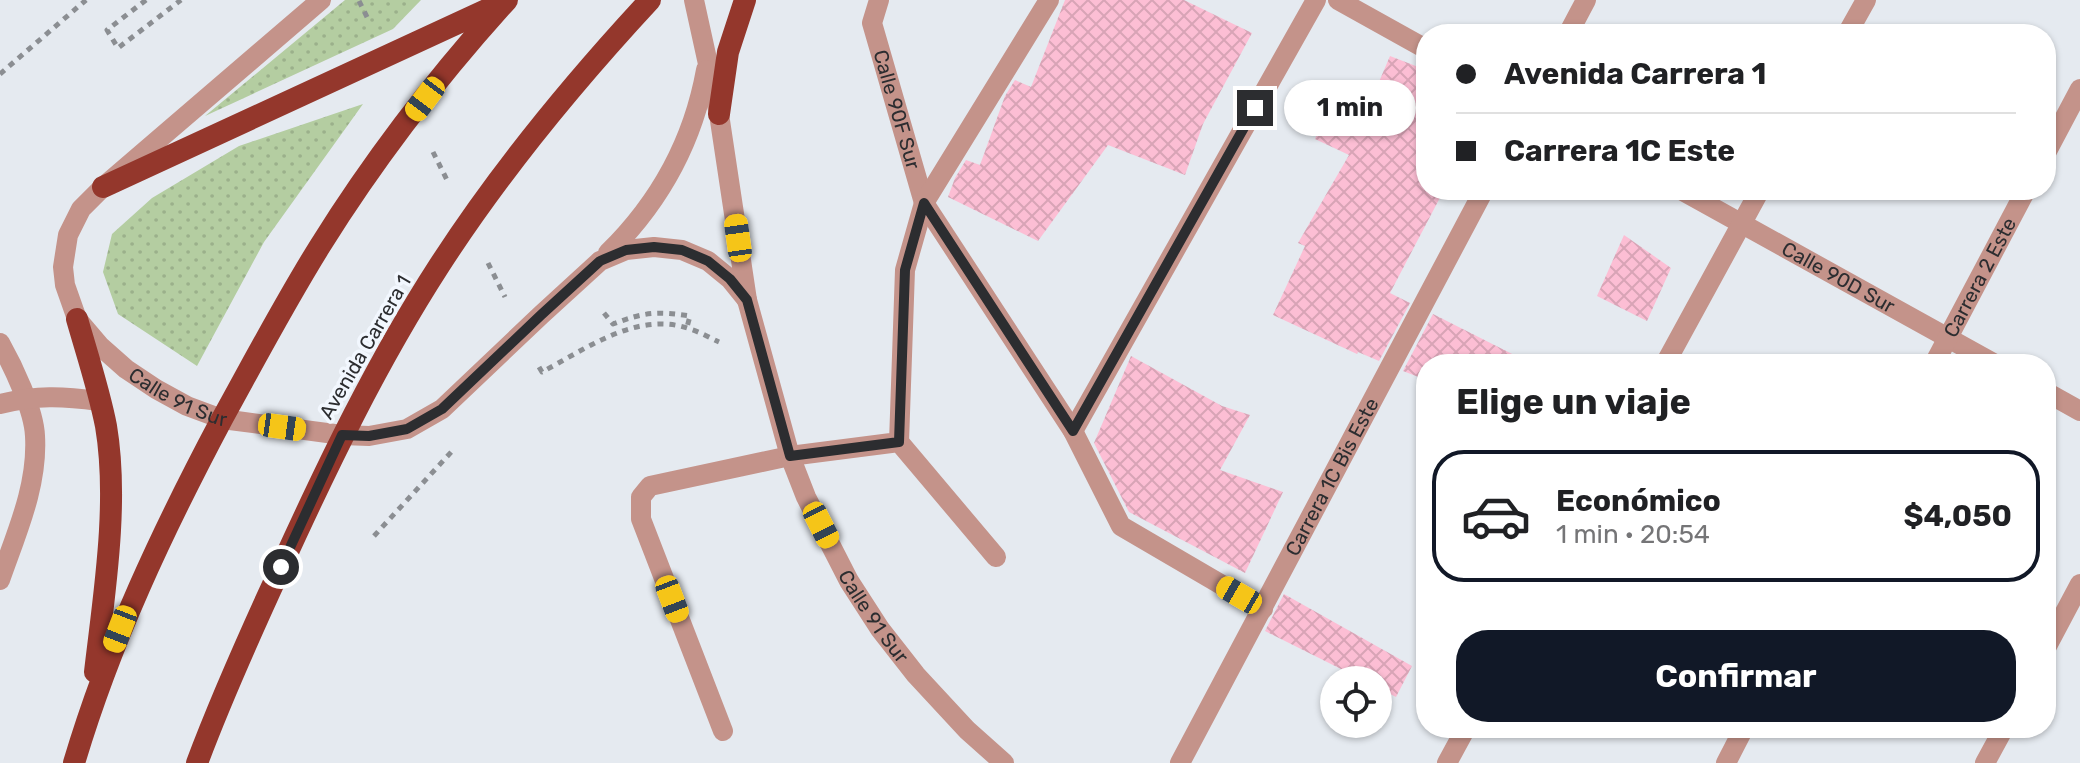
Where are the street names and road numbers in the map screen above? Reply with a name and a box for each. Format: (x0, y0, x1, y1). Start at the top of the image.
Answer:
street label: Calle 90F Sur (868, 47, 926, 172)
street label: Carrera 2 Este (1938, 213, 2021, 341)
street label: Calle 90D Sur (1778, 236, 1900, 318)
street label: Avenida Carrera 1 (314, 271, 416, 423)
street label: Calle 91 Sur (124, 362, 229, 432)
street label: Carrera 1C Bis Este (1280, 394, 1384, 560)
street label: Calle 91 Sur (833, 566, 914, 668)

